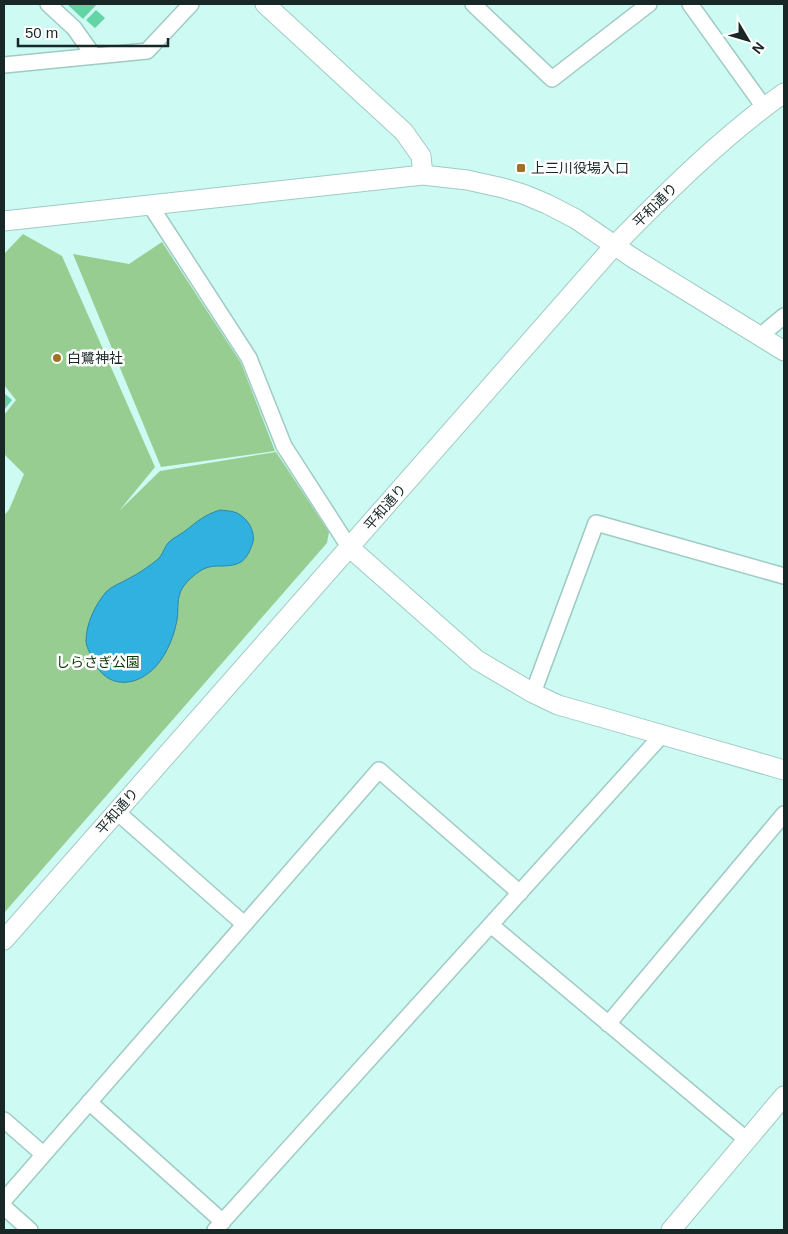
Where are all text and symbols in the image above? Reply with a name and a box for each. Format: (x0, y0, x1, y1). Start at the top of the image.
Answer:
scale bar (18, 15, 168, 47)
north arrow (723, 15, 773, 65)
text: 50 m (25, 24, 58, 41)
text: N (749, 39, 768, 57)
place label: 上三川役場入口 (531, 160, 629, 176)
marker: 上三川役場入口 (515, 162, 527, 174)
street label: 平和通り (630, 180, 680, 230)
place label: 白鷺神社 (67, 350, 123, 366)
marker: 白鷺神社 (51, 352, 63, 364)
street label: 平和通り (361, 481, 409, 533)
park label: しらさぎ公園 (56, 654, 140, 670)
street label: 平和通り (93, 785, 141, 837)

